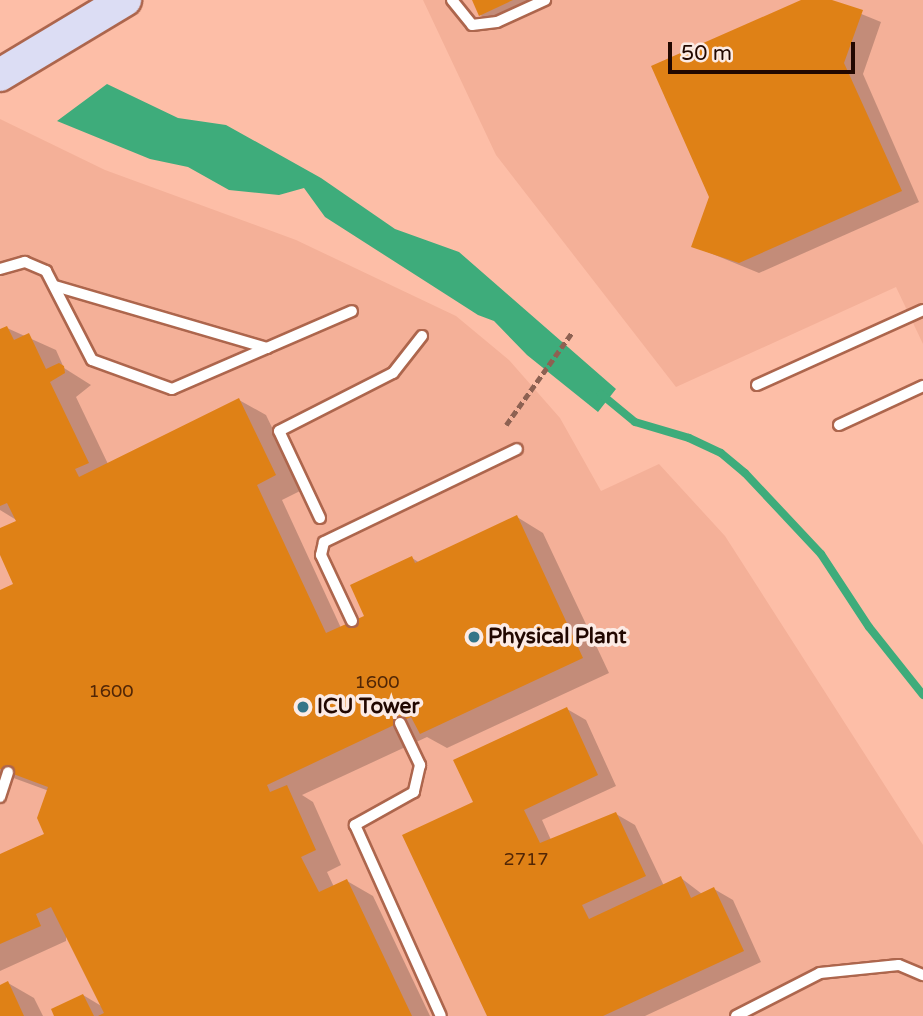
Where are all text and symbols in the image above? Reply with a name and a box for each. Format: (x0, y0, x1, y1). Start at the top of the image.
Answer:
scale bar (671, 28, 858, 72)
text: 50 m (681, 41, 732, 66)
place label: Physical Plant (488, 624, 626, 650)
marker: Physical Plant (466, 629, 482, 645)
house number: 1600 (354, 671, 400, 693)
house number: 1600 (88, 680, 134, 702)
place label: ICU Tower (317, 694, 419, 720)
marker: ICU Tower (295, 699, 311, 715)
house number: 2717 (503, 848, 549, 870)

